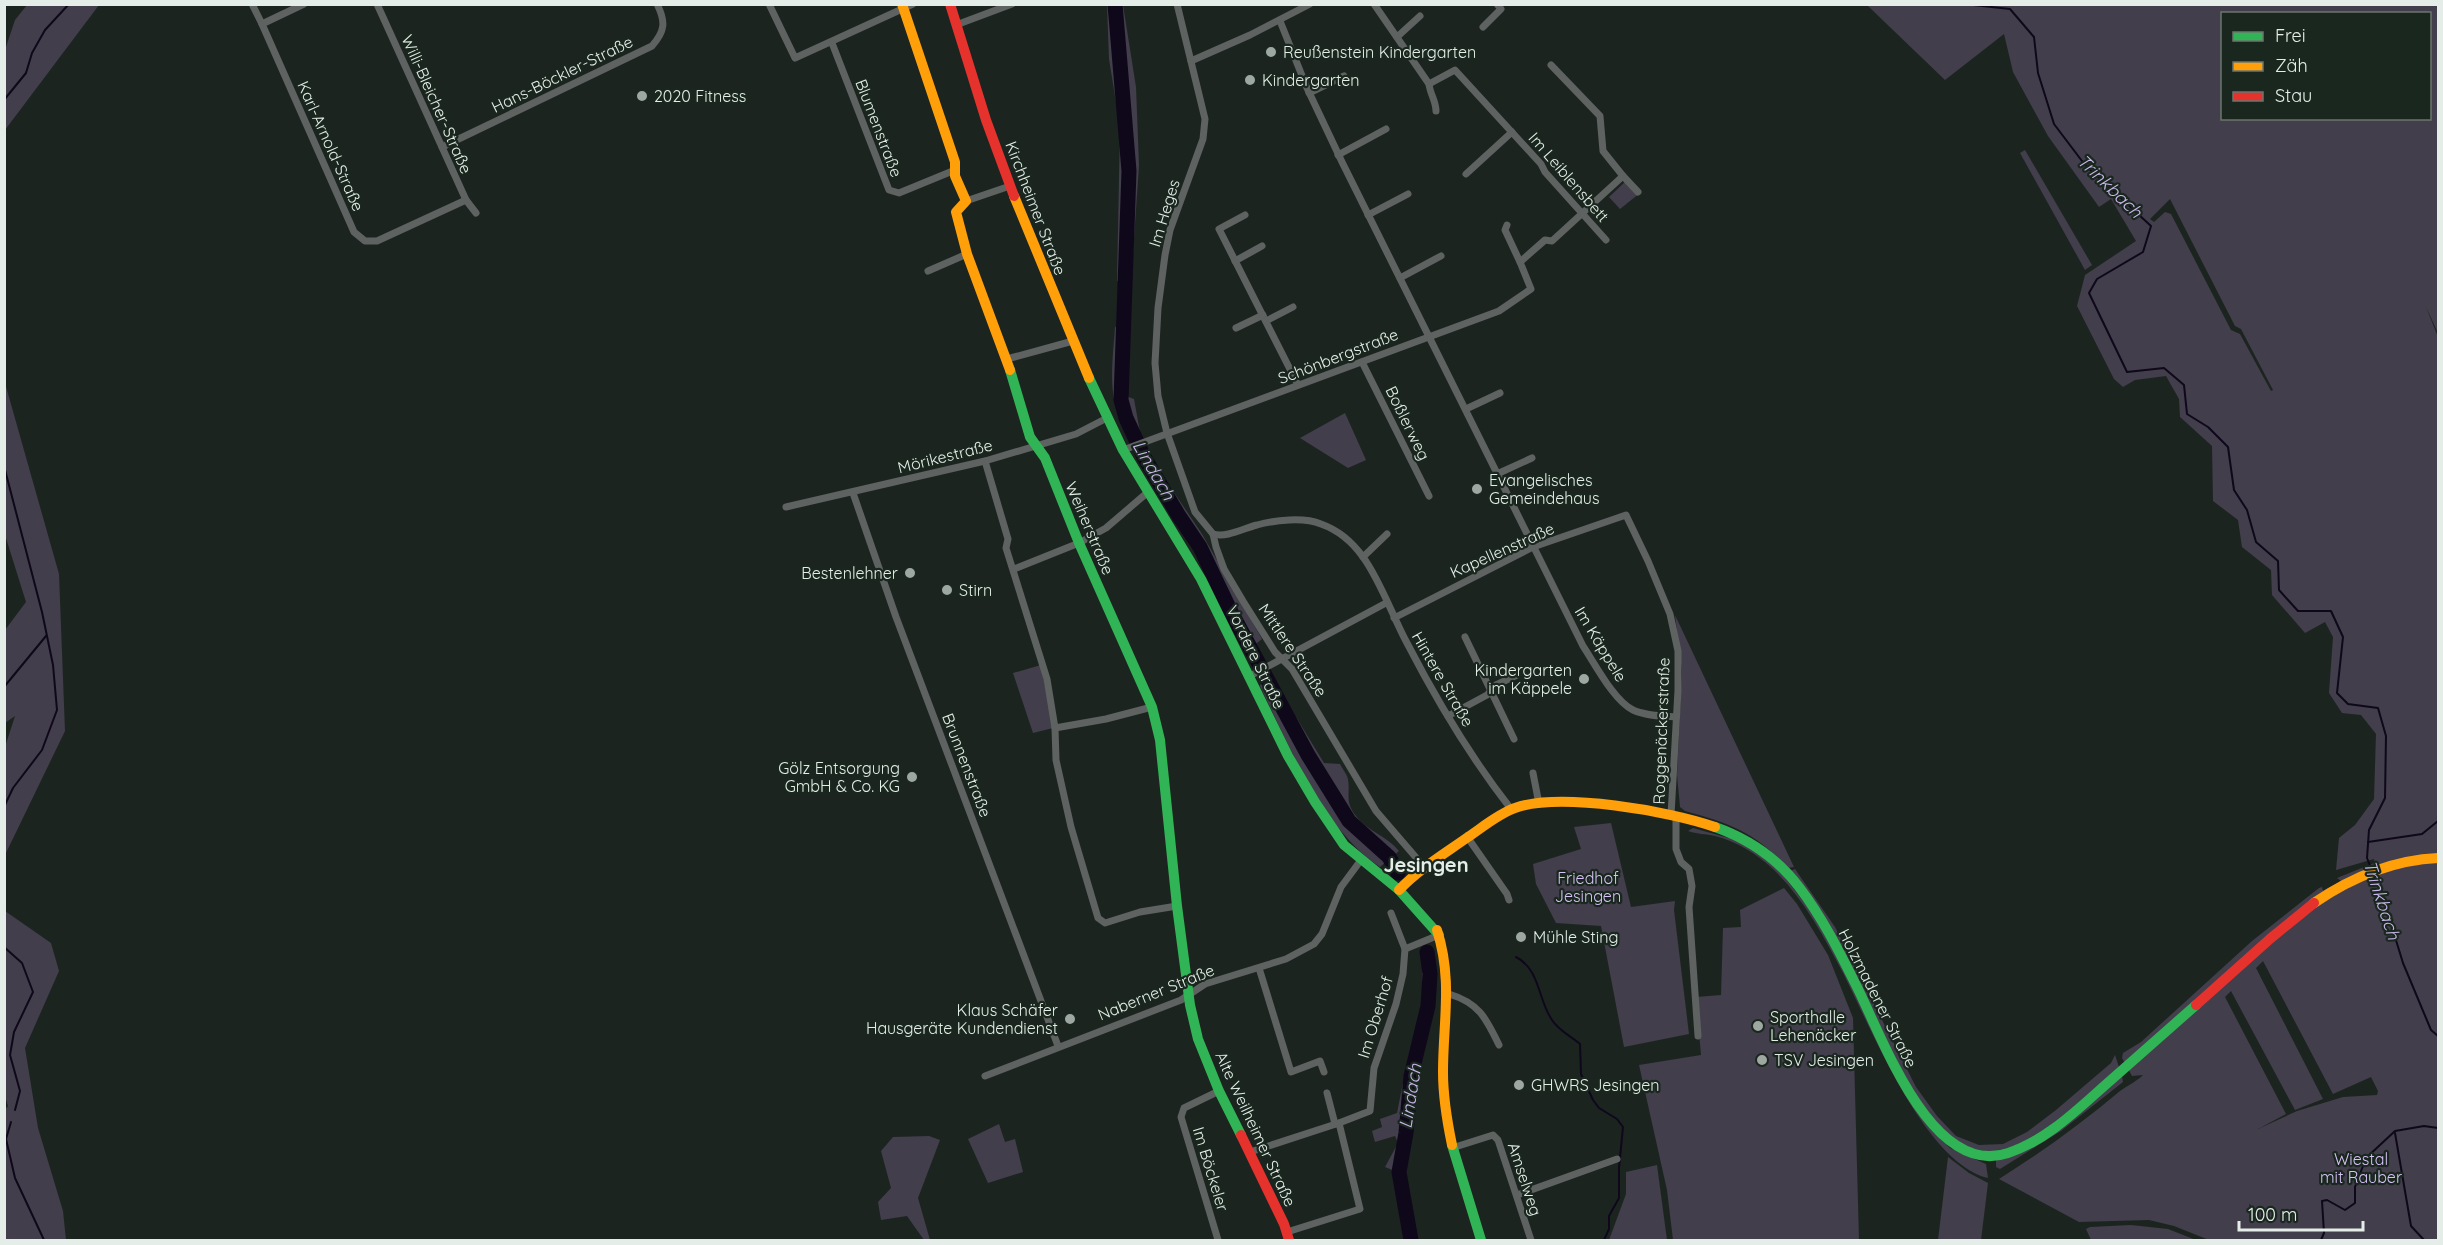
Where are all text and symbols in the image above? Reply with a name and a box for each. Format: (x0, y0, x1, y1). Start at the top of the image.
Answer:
legend (2221, 12, 2431, 120)
text: Frei (2275, 24, 2306, 47)
street label: Willi-Bleicher-Straße (397, 31, 477, 177)
street label: Hans-Böckler-Straße (488, 31, 636, 117)
place label: Reußenstein Kindergarten (1283, 42, 1476, 62)
marker: Reußenstein Kindergarten (1264, 45, 1278, 59)
text: Zäh (2275, 54, 2308, 77)
place label: Kindergarten (1262, 70, 1360, 90)
marker: Kindergarten (1243, 73, 1257, 87)
street label: Blumenstraße (851, 76, 907, 180)
street label: Karl-Arnold-Straße (293, 78, 369, 214)
text: Stau (2275, 84, 2312, 107)
place label: 2020 Fitness (654, 86, 746, 106)
marker: 2020 Fitness (635, 89, 649, 103)
street label: Im Leiblensbett (1525, 128, 1613, 226)
street label: Kirchheimer Straße (1001, 138, 1071, 278)
water label: Trinkbach (2073, 149, 2148, 223)
street label: Im Heges (1144, 177, 1184, 249)
street label: Schönbergstraße (1275, 324, 1401, 388)
street label: Boßlerweg (1381, 383, 1435, 463)
street label: Mörikestraße (895, 435, 995, 477)
water label: Lindach (1128, 436, 1181, 505)
place label: Evangelisches Gemeindehaus (1489, 470, 1599, 508)
street label: Weiherstraße (1061, 478, 1119, 578)
marker: Evangelisches Gemeindehaus (1470, 482, 1484, 496)
street label: Kapellenstraße (1447, 518, 1557, 582)
place label: Bestenlehner (801, 563, 898, 583)
marker: Bestenlehner (903, 566, 917, 580)
place label: Stirn (959, 580, 992, 600)
marker: Stirn (940, 583, 954, 597)
street label: Mittlere Straße (1254, 600, 1332, 700)
street label: Vordere Straße (1222, 602, 1290, 712)
street label: Im Käppele (1571, 603, 1631, 685)
street label: Hintere Straße (1408, 628, 1478, 730)
street label: Roggenäckerstraße (1648, 657, 1674, 805)
place label: Kindergarten im Käppele (1474, 660, 1572, 698)
marker: Kindergarten im Käppele (1577, 672, 1591, 686)
street label: Brunnenstraße (938, 710, 996, 820)
place label: Gölz Entsorgung GmbH & Co. KG (778, 758, 900, 796)
marker: Gölz Entsorgung GmbH & Co. KG (905, 770, 919, 784)
district label: Jesingen (1383, 852, 1469, 877)
water label: Trinkbach (2358, 858, 2406, 943)
park label: Friedhof Jesingen (1555, 868, 1621, 906)
street label: Holzmadener Straße (1834, 925, 1922, 1071)
place label: Mühle Sting (1533, 927, 1618, 947)
marker: Mühle Sting (1514, 930, 1528, 944)
street label: Naberner Straße (1095, 960, 1217, 1024)
street label: Im Oberhof (1353, 973, 1397, 1060)
place label: Klaus Schäfer Hausgeräte Kundendienst (866, 1000, 1058, 1038)
place label: Sporthalle Lehenäcker (1770, 1007, 1856, 1045)
marker: Klaus Schäfer Hausgeräte Kundendienst (1063, 1012, 1077, 1026)
marker: Sporthalle Lehenäcker (1751, 1019, 1765, 1033)
street label: Alte Weilheimer Straße (1211, 1048, 1301, 1210)
place label: TSV Jesingen (1774, 1050, 1874, 1070)
marker: TSV Jesingen (1755, 1053, 1769, 1067)
water label: Lindach (1394, 1061, 1427, 1130)
place label: GHWRS Jesingen (1531, 1075, 1660, 1095)
marker: GHWRS Jesingen (1512, 1078, 1526, 1092)
street label: Im Böckeler (1189, 1124, 1233, 1214)
street label: Amselweg (1504, 1140, 1546, 1218)
park label: Wiestal mit Rauber (2320, 1149, 2402, 1187)
scale bar (2239, 1194, 2364, 1232)
text: 100 m (2248, 1203, 2297, 1226)

